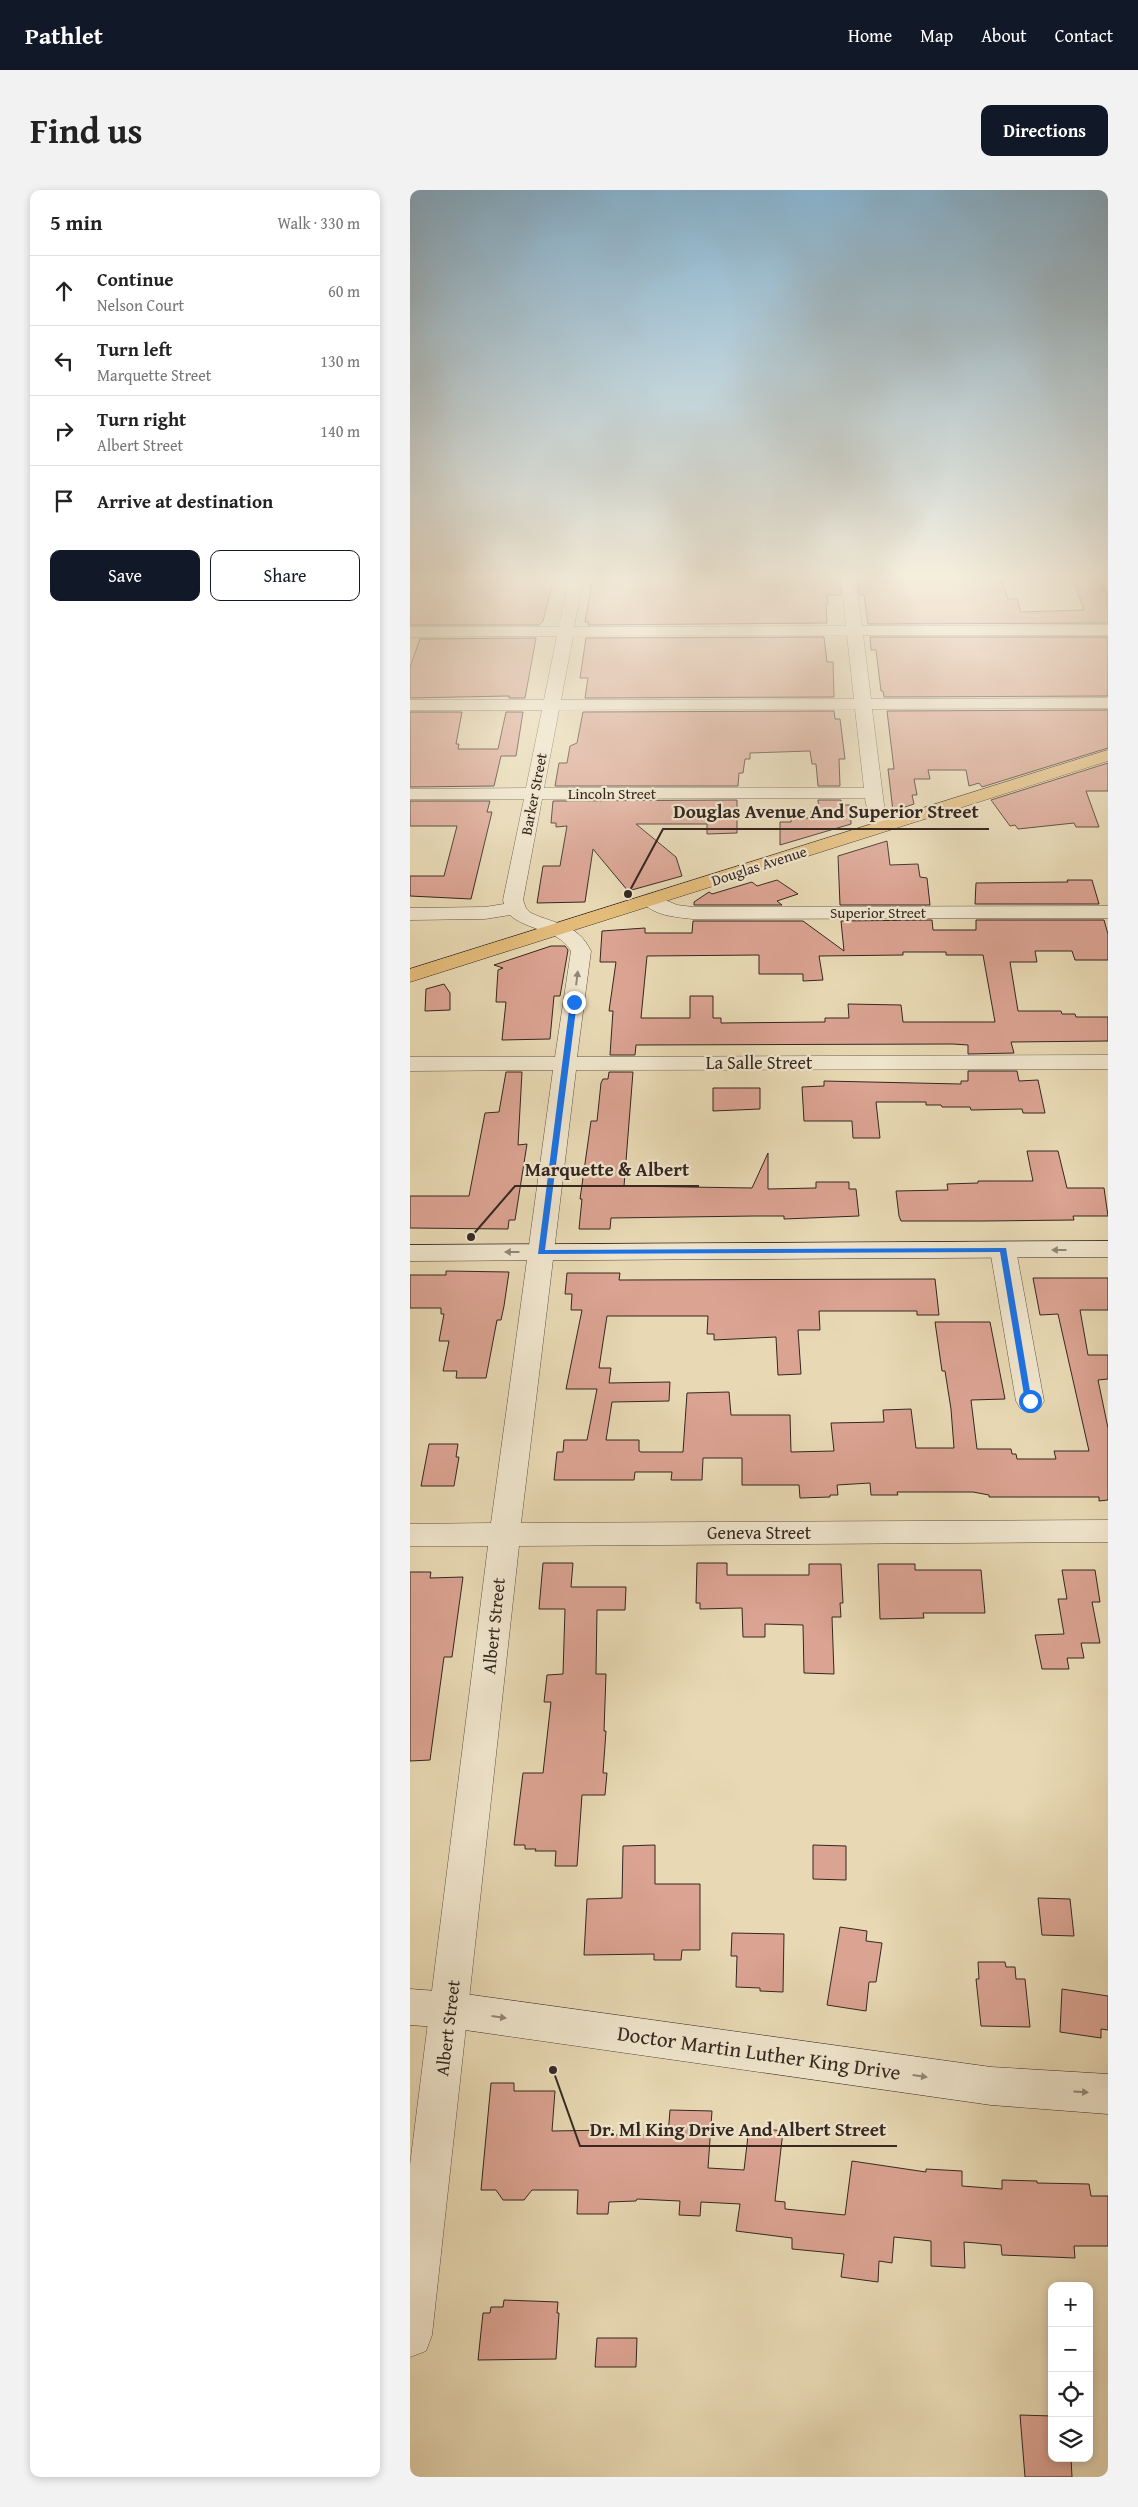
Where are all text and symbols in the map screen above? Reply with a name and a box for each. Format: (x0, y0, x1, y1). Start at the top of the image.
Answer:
text: Pathlet (25, 18, 103, 53)
text: Home (848, 22, 892, 49)
text: Map (920, 22, 953, 49)
text: About (981, 22, 1027, 49)
text: Contact (1055, 22, 1113, 49)
text: Find us (30, 105, 143, 156)
button: Directions (981, 105, 1108, 156)
text: 5 min (50, 207, 102, 238)
text: Walk · 330 m (277, 211, 360, 235)
text: Continue (97, 265, 174, 293)
icon: ahead (50, 277, 78, 305)
text: 60 m (328, 279, 360, 303)
text: Nelson Court (97, 293, 184, 317)
text: Turn left (97, 335, 172, 363)
icon: left (50, 347, 78, 375)
text: 130 m (320, 349, 360, 373)
text: Marquette Street (97, 363, 211, 387)
text: Turn right (97, 405, 186, 433)
icon: right (50, 417, 78, 445)
text: 140 m (320, 419, 360, 443)
text: Albert Street (97, 433, 183, 457)
icon: arrive (50, 487, 78, 515)
text: Arrive at destination (97, 487, 273, 515)
button: Save (50, 550, 200, 601)
button: Share (210, 550, 360, 601)
street label: Barker Street (515, 750, 552, 837)
street label: Lincoln Street (568, 783, 657, 804)
callout: Douglas Avenue And Superior Street (663, 795, 989, 829)
text: Douglas Avenue And Superior Street (673, 797, 980, 825)
street label: Douglas Avenue (709, 840, 809, 891)
street label: Superior Street (830, 902, 927, 923)
one-way arrow (573, 970, 581, 986)
route end (563, 991, 586, 1014)
street label: La Salle Street (706, 1049, 813, 1076)
callout: Marquette & Albert (515, 1152, 699, 1186)
text: Marquette & Albert (525, 1155, 690, 1183)
one-way arrow (1051, 1246, 1067, 1254)
one-way arrow (504, 1248, 520, 1256)
route start (1019, 1390, 1042, 1413)
street label: Geneva Street (707, 1519, 812, 1546)
street label: Albert Street (475, 1576, 512, 1676)
street label: Albert Street (428, 1978, 467, 2078)
one-way arrow (491, 2013, 507, 2021)
street label: Doctor Martin Luther King Drive (615, 2017, 903, 2088)
one-way arrow (912, 2072, 928, 2080)
one-way arrow (1074, 2089, 1090, 2097)
callout: Dr. Ml King Drive And Albert Street (580, 2112, 897, 2146)
text: Dr. Ml King Drive And Albert Street (590, 2115, 887, 2143)
map controls (1048, 2282, 1093, 2462)
button: + (1048, 2282, 1093, 2327)
button: − (1048, 2327, 1093, 2372)
button: locate (1048, 2372, 1093, 2417)
button: layers (1048, 2417, 1093, 2462)

